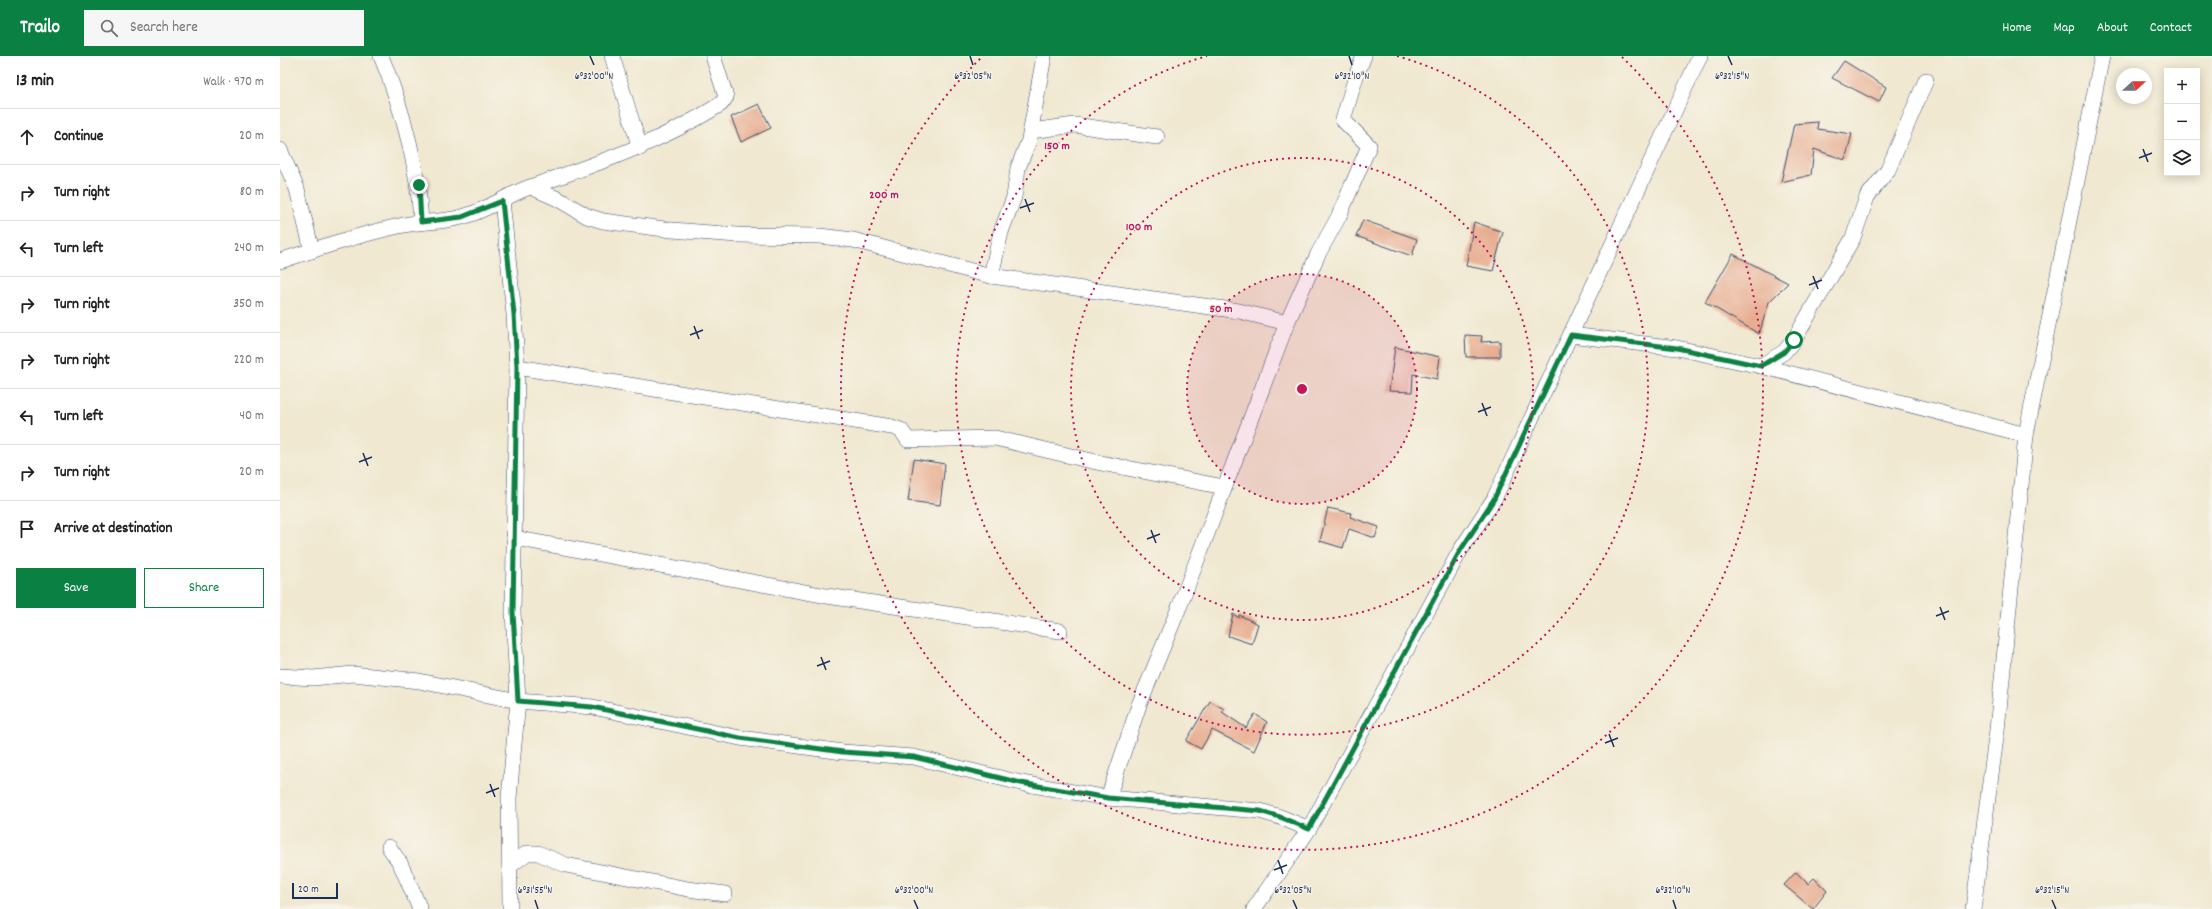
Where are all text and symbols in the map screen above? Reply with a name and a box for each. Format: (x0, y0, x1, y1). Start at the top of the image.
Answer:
search box (84, 10, 364, 46)
text: Trailo (20, 15, 60, 42)
icon: search (98, 17, 120, 39)
text: Search here (130, 17, 198, 39)
text: Home (2002, 18, 2031, 38)
text: Map (2053, 18, 2075, 38)
text: About (2097, 18, 2128, 38)
text: Contact (2150, 18, 2192, 38)
north arrow (2116, 68, 2152, 104)
map controls (2164, 68, 2200, 176)
button: + (2164, 68, 2200, 104)
text: 13 min (16, 70, 54, 94)
text: 6°32'00"N (575, 70, 613, 84)
text: 6°32'05"N (954, 70, 992, 84)
text: 6°32'10"N (1334, 70, 1370, 84)
text: 6°32'15"N (1715, 70, 1749, 84)
text: Walk · 970 m (203, 73, 264, 92)
button: − (2164, 104, 2200, 140)
icon: ahead (16, 126, 38, 148)
text: Continue (54, 126, 103, 148)
text: 20 m (239, 127, 264, 146)
text: 150 m (1044, 138, 1070, 155)
button: layers (2164, 140, 2200, 176)
route end (410, 176, 428, 194)
icon: right (16, 182, 38, 204)
text: Turn right (54, 182, 110, 204)
text: 80 m (240, 183, 264, 202)
text: 200 m (869, 187, 899, 204)
text: 100 m (1126, 219, 1152, 236)
icon: left (16, 238, 38, 260)
text: Turn left (54, 238, 103, 260)
text: 240 m (234, 239, 264, 258)
icon: right (16, 294, 38, 316)
text: Turn right (54, 294, 110, 316)
text: 350 m (233, 295, 264, 314)
text: 50 m (1209, 301, 1233, 318)
route start (1785, 331, 1803, 349)
icon: right (16, 350, 38, 372)
text: Turn right (54, 350, 110, 372)
text: 220 m (234, 351, 264, 370)
centre of rings (1295, 382, 1309, 396)
icon: left (16, 406, 38, 428)
text: Turn left (54, 406, 103, 428)
text: 40 m (240, 407, 264, 426)
icon: right (16, 462, 38, 484)
text: Turn right (54, 462, 110, 484)
text: 20 m (239, 463, 264, 482)
icon: arrive (16, 518, 38, 540)
text: Arrive at destination (54, 518, 172, 540)
button: Save (16, 568, 136, 608)
button: Share (144, 568, 264, 608)
scale bar (292, 881, 338, 900)
text: 20 m (298, 882, 319, 898)
text: 6°31'55"N (518, 884, 552, 898)
text: 6°32'00"N (895, 884, 933, 898)
text: 6°32'05"N (1274, 884, 1312, 898)
text: 6°32'10"N (1655, 884, 1691, 898)
text: 6°32'15"N (2035, 884, 2069, 898)

